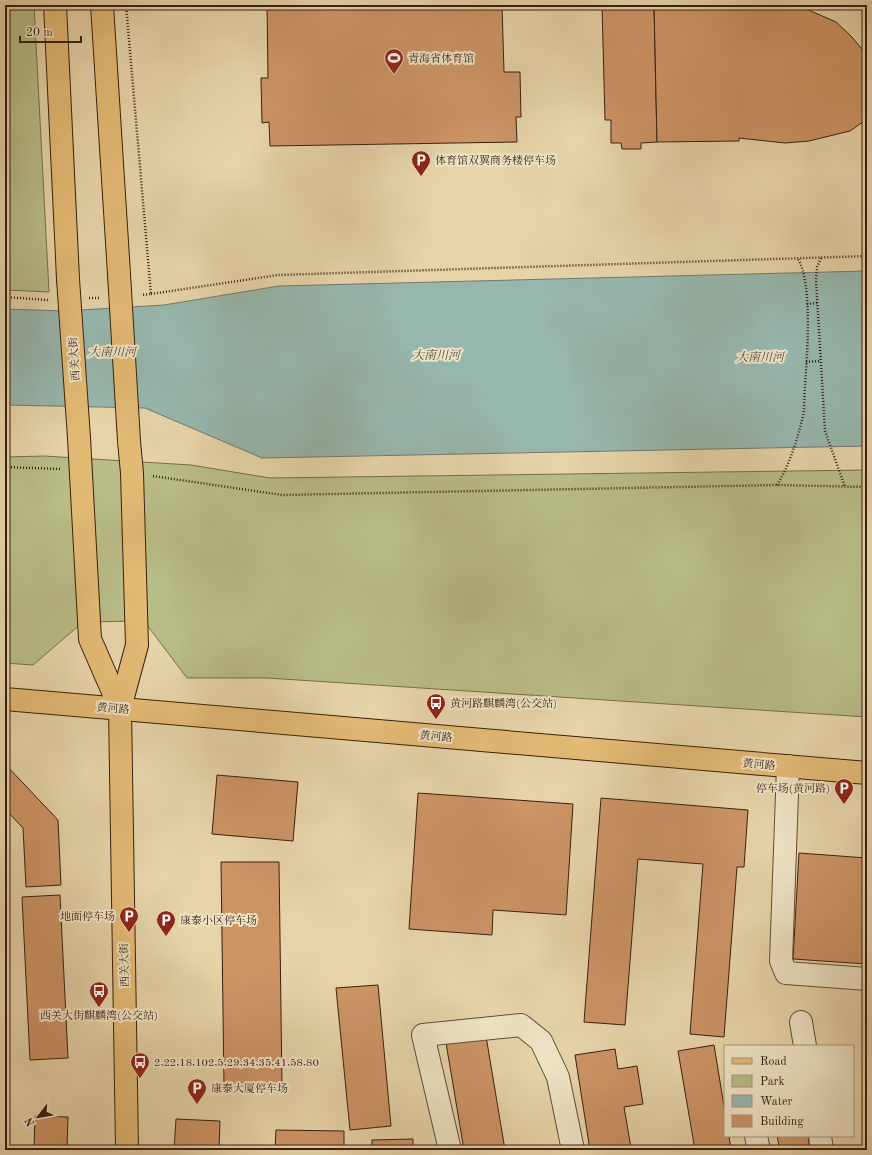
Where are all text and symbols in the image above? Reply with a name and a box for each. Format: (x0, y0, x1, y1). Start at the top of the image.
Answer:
scale bar (20, 18, 81, 44)
text: 20 m (26, 27, 53, 39)
sports icon: 青海省体育馆 (383, 47, 405, 75)
place label: 青海省体育馆 (408, 52, 474, 65)
parking icon: 体育馆双翼商务楼停车场 (410, 149, 432, 177)
place label: 体育馆双翼商务楼停车场 (435, 154, 556, 167)
street label: 西关大街 (66, 337, 83, 381)
water label: 大南川河 (88, 345, 138, 359)
water label: 大南川河 (412, 348, 462, 362)
water label: 大南川河 (736, 350, 786, 364)
bus stop icon: 黄河路麒麟湾(公交站) (425, 692, 447, 720)
place label: 黄河路麒麟湾(公交站) (450, 697, 557, 710)
street label: 黄河路 (96, 701, 130, 716)
street label: 黄河路 (419, 729, 453, 744)
street label: 黄河路 (742, 757, 776, 772)
parking icon: 停车场(黄河路) (833, 777, 855, 805)
place label: 停车场(黄河路) (756, 782, 830, 795)
parking icon: 地面停车场 (118, 905, 140, 933)
parking icon: 康泰小区停车场 (155, 909, 177, 937)
place label: 地面停车场 (60, 910, 115, 923)
place label: 康泰小区停车场 (180, 914, 257, 927)
street label: 西关大街 (118, 943, 131, 987)
bus stop icon: 西关大街麒麟湾(公交站) (88, 980, 110, 1008)
place label: 西关大街麒麟湾(公交站) (40, 1009, 158, 1022)
legend (724, 1045, 854, 1137)
bus stop icon: 2,22,18,102,5,29,34,35,41,58,80 (129, 1051, 151, 1079)
text: Road (760, 1056, 787, 1068)
place label: 2,22,18,102,5,29,34,35,41,58,80 (154, 1058, 319, 1069)
text: Park (760, 1076, 785, 1088)
parking icon: 康泰大厦停车场 (186, 1077, 208, 1105)
place label: 康泰大厦停车场 (211, 1082, 288, 1095)
text: Water (760, 1096, 793, 1108)
north arrow (18, 1097, 58, 1137)
text: N (24, 1114, 38, 1128)
text: Building (760, 1116, 804, 1128)

